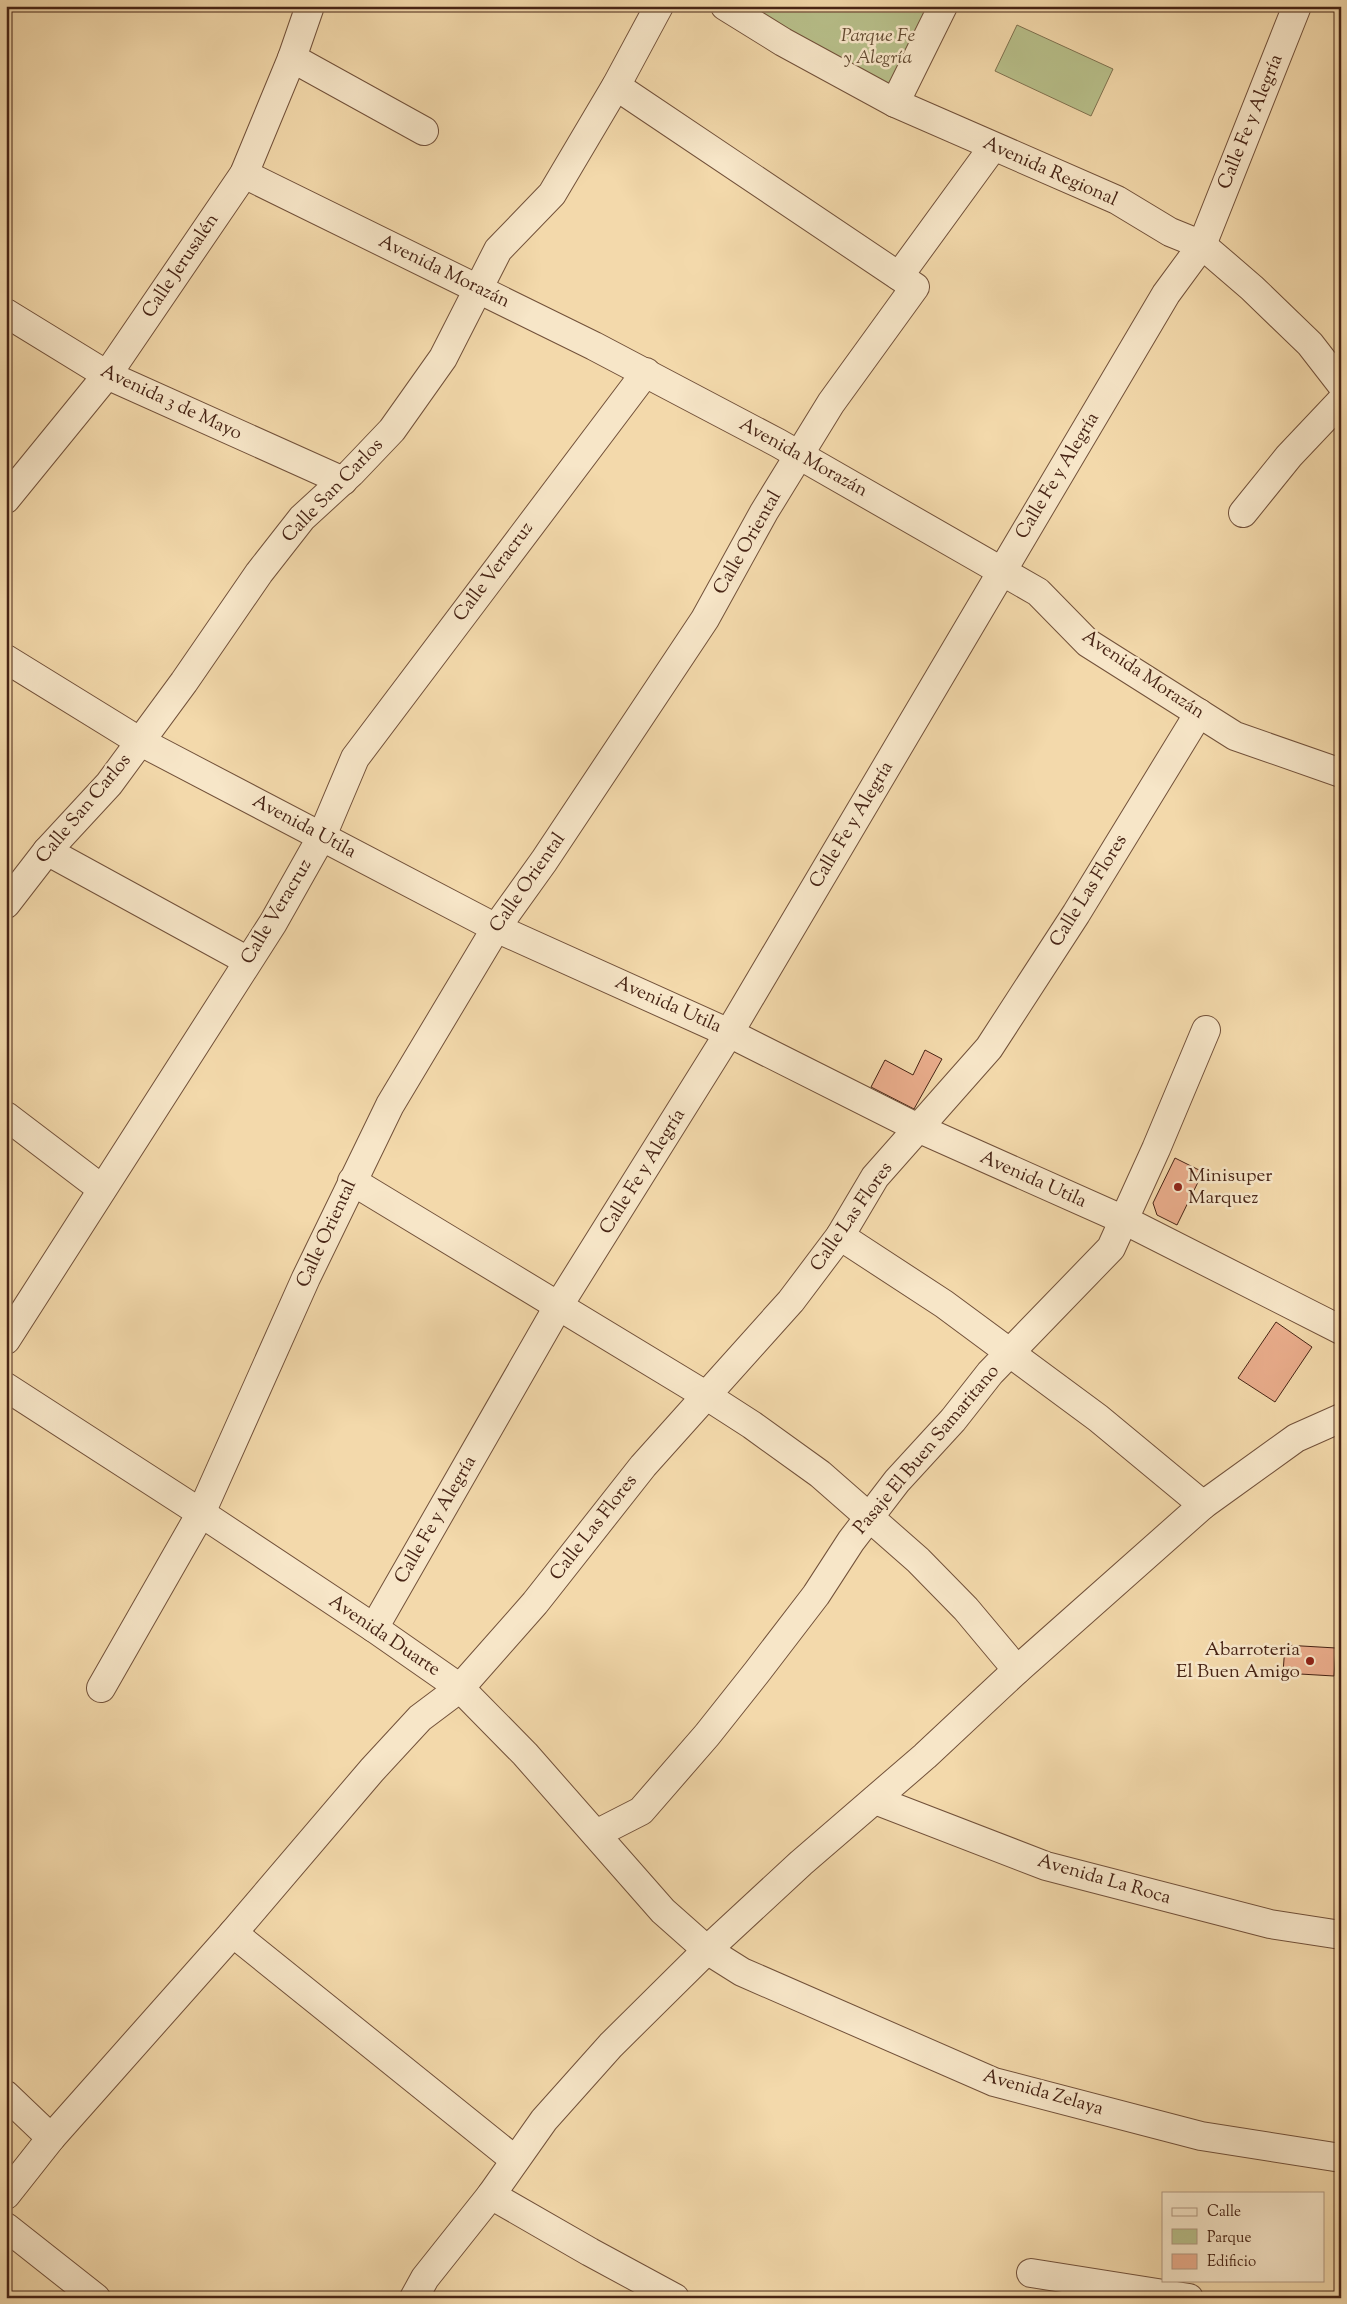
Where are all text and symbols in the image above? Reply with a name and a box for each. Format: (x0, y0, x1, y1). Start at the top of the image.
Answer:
park label: Parque Fe y Alegría (841, 23, 915, 72)
street label: Calle Fe y Alegría (1212, 50, 1291, 194)
street label: Avenida Regional (978, 130, 1122, 214)
street label: Calle Jerusalén (136, 208, 226, 324)
street label: Avenida Morazán (374, 228, 514, 316)
street label: Avenida 3 de Mayo (96, 358, 246, 448)
street label: Calle Fe y Alegría (1009, 407, 1107, 545)
street label: Avenida Morazán (734, 411, 872, 505)
street label: Calle San Carlos (276, 433, 390, 549)
street label: Calle Oriental (707, 486, 789, 600)
street label: Calle Veracruz (447, 516, 541, 628)
street label: Avenida Morazán (1076, 624, 1210, 726)
street label: Calle San Carlos (30, 748, 138, 870)
street label: Calle Fe y Alegría (803, 756, 901, 894)
street label: Avenida Utila (247, 788, 361, 866)
street label: Calle Oriental (484, 828, 572, 938)
street label: Calle Las Flores (1044, 829, 1134, 953)
street label: Calle Veracruz (235, 854, 319, 970)
street label: Avenida Utila (610, 969, 726, 1041)
street label: Calle Fe y Alegría (593, 1104, 693, 1240)
street label: Avenida Utila (975, 1144, 1091, 1216)
street label: Calle Las Flores (804, 1157, 900, 1277)
place label: Minisuper Marquez (1188, 1163, 1272, 1212)
street label: Calle Oriental (290, 1176, 364, 1292)
marker: Minisuper Marquez (1172, 1181, 1184, 1193)
street label: Pasaje El Buen Samaritano (848, 1359, 1006, 1541)
street label: Calle Fe y Alegría (388, 1451, 484, 1589)
street label: Calle Las Flores (544, 1469, 644, 1587)
street label: Avenida Duarte (323, 1589, 445, 1684)
place label: Abarroteria El Buen Amigo (1176, 1637, 1300, 1686)
marker: Abarroteria El Buen Amigo (1304, 1655, 1316, 1667)
street label: Avenida La Roca (1034, 1848, 1174, 1912)
street label: Avenida Zelaya (980, 2063, 1107, 2123)
legend (1162, 2192, 1324, 2282)
text: Calle (1207, 2202, 1241, 2223)
text: Parque (1207, 2228, 1251, 2249)
text: Edificio (1207, 2252, 1256, 2273)

